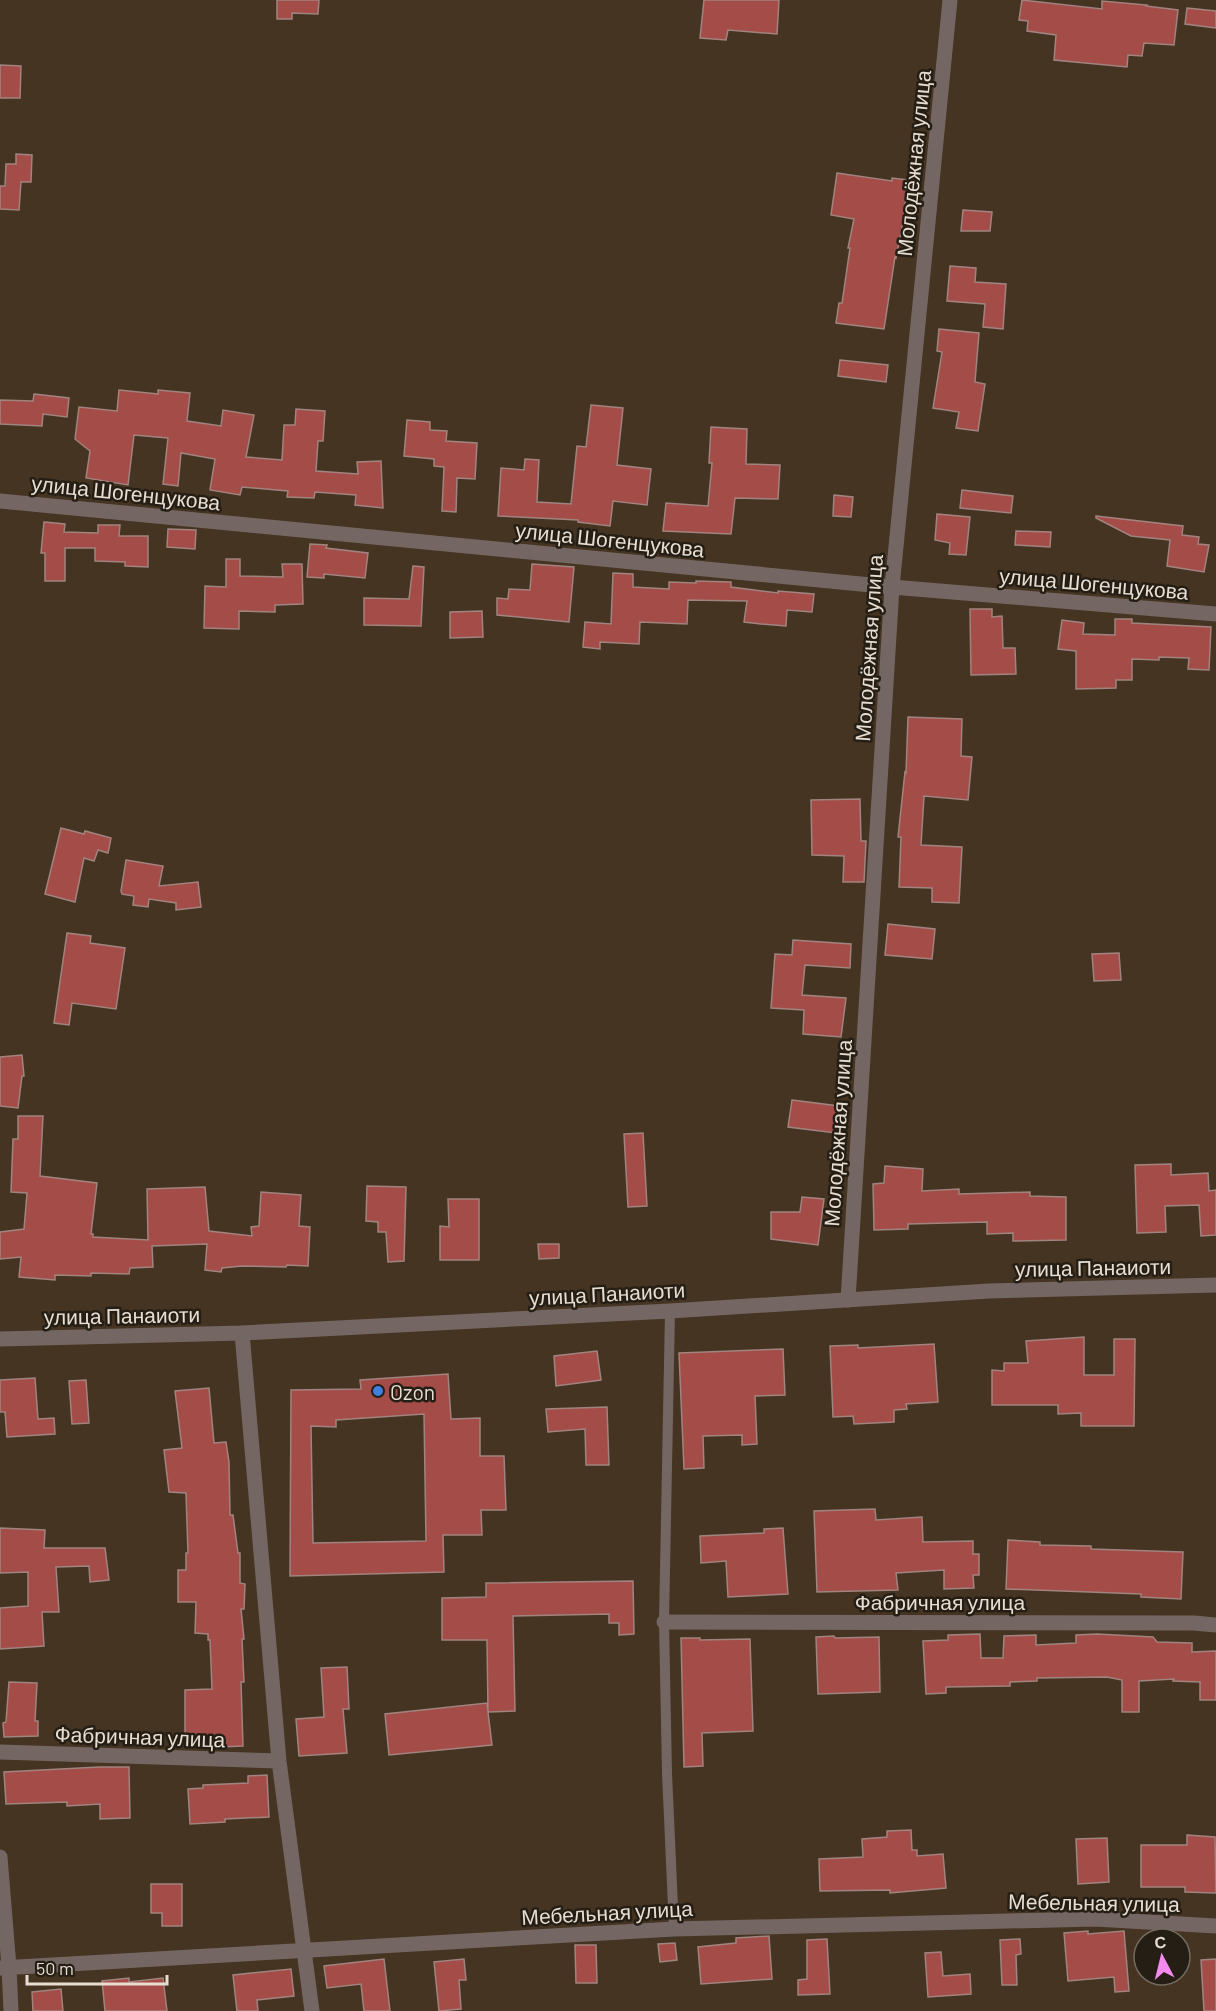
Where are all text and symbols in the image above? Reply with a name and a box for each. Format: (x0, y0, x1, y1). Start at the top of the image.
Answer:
street label: Молодёжная улица (891, 68, 935, 257)
street label: улица Шогенцукова (30, 470, 222, 514)
street label: улица Шогенцукова (514, 517, 706, 561)
street label: Молодёжная улица (849, 553, 887, 742)
street label: улица Шогенцукова (998, 562, 1190, 604)
street label: Молодёжная улица (818, 1038, 856, 1227)
street label: улица Панаиоти (1015, 1253, 1171, 1281)
street label: улица Панаиоти (528, 1276, 686, 1310)
street label: улица Панаиоти (44, 1301, 200, 1329)
place label: Ozon (390, 1379, 435, 1404)
marker: Ozon (371, 1384, 385, 1398)
street label: Фабричная улица (855, 1589, 1026, 1614)
street label: Фабричная улица (54, 1721, 226, 1751)
street label: Мебельная улица (1008, 1888, 1180, 1916)
street label: Мебельная улица (521, 1895, 694, 1929)
north arrow (1132, 1927, 1192, 1987)
text: С (1153, 1931, 1167, 1952)
scale bar (27, 1948, 166, 1986)
text: 50 m (36, 1957, 74, 1979)

